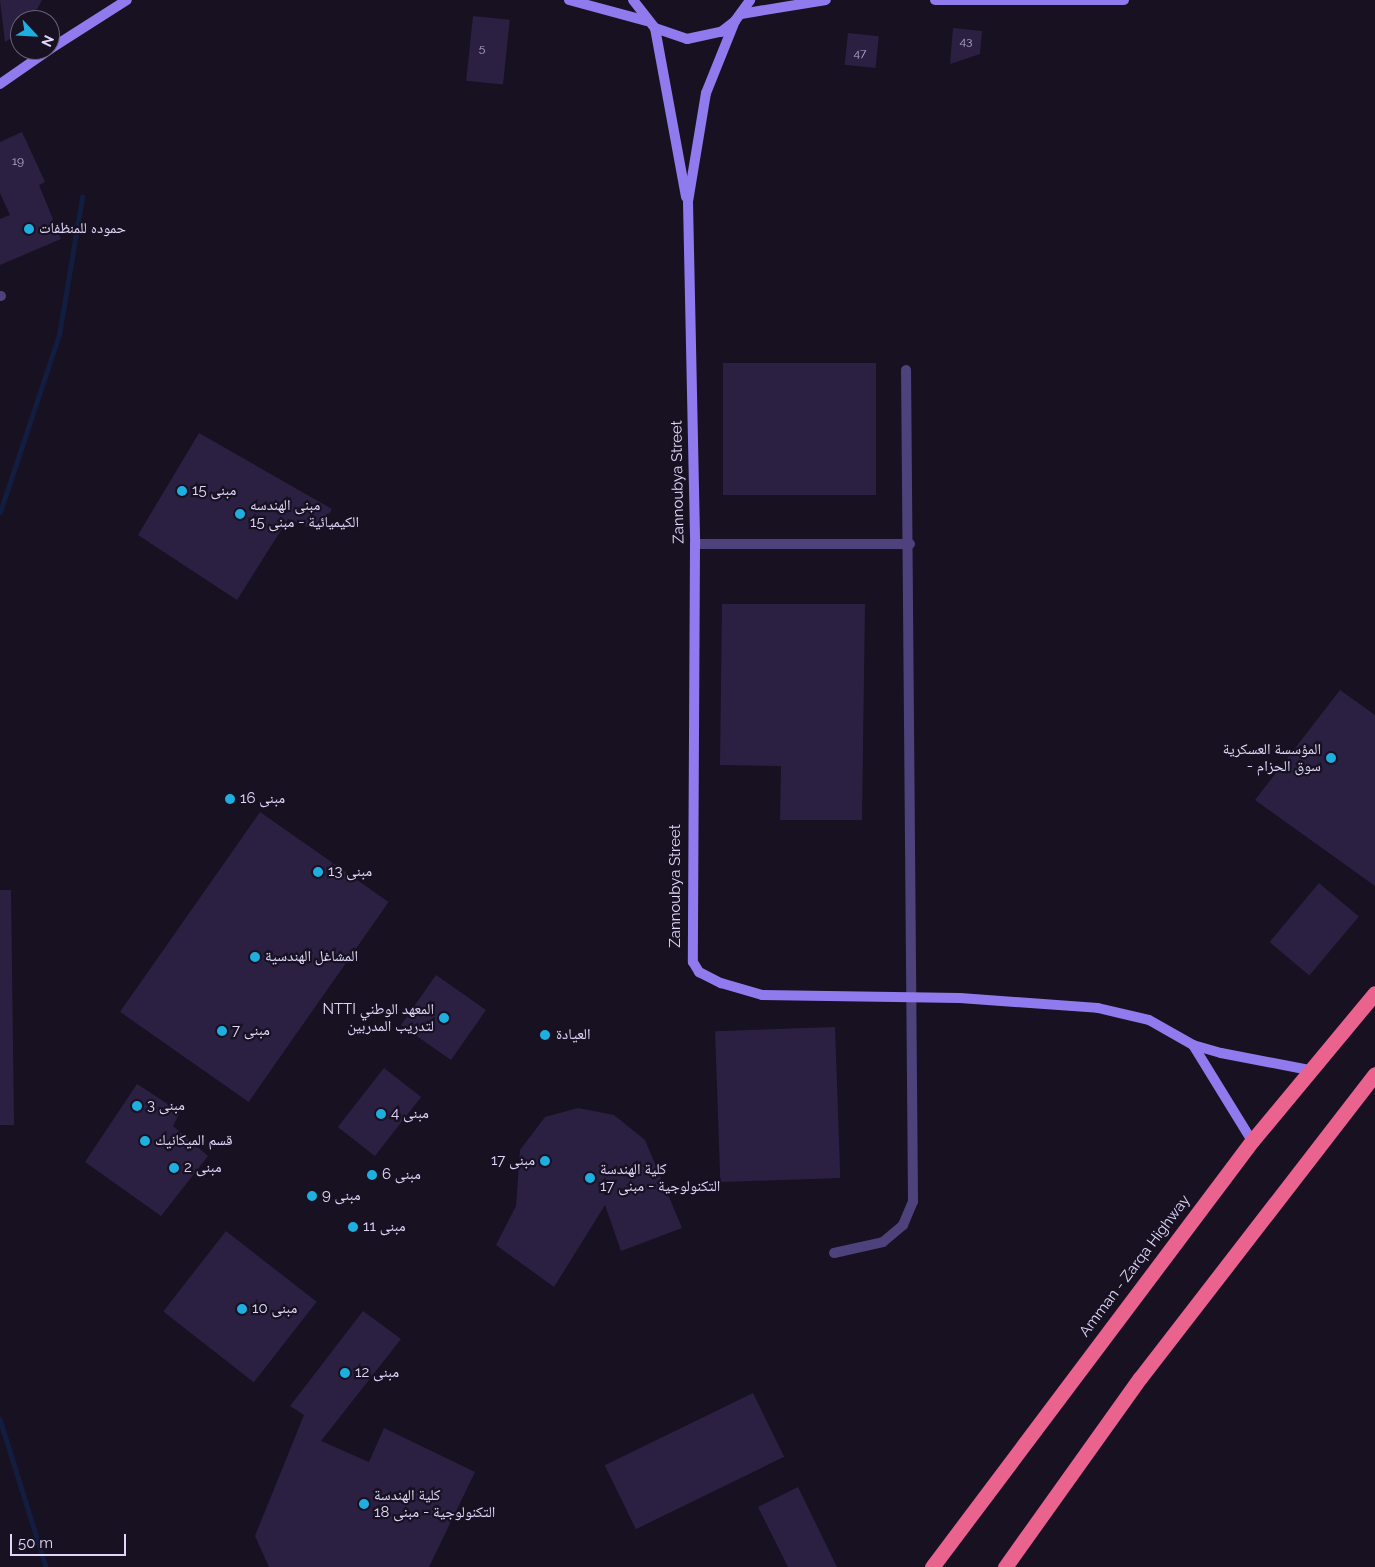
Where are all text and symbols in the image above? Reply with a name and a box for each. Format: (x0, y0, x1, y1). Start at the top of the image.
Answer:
north arrow (10, 10, 60, 60)
text: N (38, 33, 57, 49)
house number: 43 (960, 35, 972, 49)
house number: 5 (479, 42, 485, 56)
house number: 47 (854, 47, 866, 61)
house number: 19 (12, 155, 24, 169)
place label: حموده للمنظفات (39, 220, 126, 238)
marker: حموده للمنظفات (23, 223, 35, 235)
street label: Zannoubya Street (668, 420, 688, 544)
place label: مبنى 15 (192, 482, 236, 500)
marker: مبنى 15 (176, 485, 188, 497)
place label: مبنى الهندسه الكيميائية - مبنى 15 (250, 496, 359, 531)
marker: مبنى الهندسه الكيميائية - مبنى 15 (234, 508, 246, 520)
place label: المؤسسة العسكرية - سوق الحزام (1223, 740, 1321, 775)
marker: المؤسسة العسكرية - سوق الحزام (1325, 752, 1337, 764)
place label: مبنى 16 (240, 790, 285, 808)
marker: مبنى 16 (224, 793, 236, 805)
street label: Zannoubya Street (667, 824, 685, 948)
place label: مبنى 13 (328, 863, 372, 881)
marker: مبنى 13 (312, 866, 324, 878)
place label: المشاغل الهندسية (265, 948, 358, 966)
marker: المشاغل الهندسية (249, 951, 261, 963)
place label: NTTI المعهد الوطني لتدريب المدربين (322, 1000, 434, 1035)
marker: NTTI المعهد الوطني لتدريب المدربين (438, 1012, 450, 1024)
place label: مبنى 7 (232, 1022, 270, 1040)
marker: مبنى 7 (216, 1025, 228, 1037)
place label: العيادة (556, 1026, 590, 1044)
marker: العيادة (538, 1028, 552, 1042)
place label: مبنى 3 (147, 1097, 185, 1115)
marker: مبنى 3 (131, 1100, 143, 1112)
place label: مبنى 4 (391, 1105, 429, 1123)
marker: مبنى 4 (375, 1108, 387, 1120)
place label: قسم الميكانيك (155, 1132, 233, 1150)
marker: قسم الميكانيك (139, 1135, 151, 1147)
place label: مبنى 17 (491, 1152, 535, 1170)
marker: مبنى 17 (539, 1155, 551, 1167)
place label: مبنى 2 (184, 1159, 222, 1177)
place label: كلية الهندسة التكنولوجية - مبنى 17 (600, 1160, 720, 1195)
marker: مبنى 2 (168, 1162, 180, 1174)
place label: مبنى 6 (382, 1166, 421, 1184)
marker: مبنى 6 (366, 1169, 378, 1181)
marker: كلية الهندسة التكنولوجية - مبنى 17 (584, 1172, 596, 1184)
place label: مبنى 9 (322, 1187, 361, 1205)
marker: مبنى 9 (306, 1190, 318, 1202)
street label: Amman - Zarqa Highway (1076, 1192, 1194, 1340)
place label: مبنى 11 (363, 1218, 406, 1236)
marker: مبنى 11 (347, 1221, 359, 1233)
place label: مبنى 10 (252, 1300, 297, 1318)
marker: مبنى 10 (236, 1303, 248, 1315)
place label: مبنى 12 (355, 1364, 399, 1382)
marker: مبنى 12 (339, 1367, 351, 1379)
place label: كلية الهندسة التكنولوجية - مبنى 18 (374, 1486, 495, 1521)
marker: كلية الهندسة التكنولوجية - مبنى 18 (358, 1498, 370, 1510)
scale bar (12, 1524, 129, 1556)
text: 50 m (18, 1534, 53, 1552)

